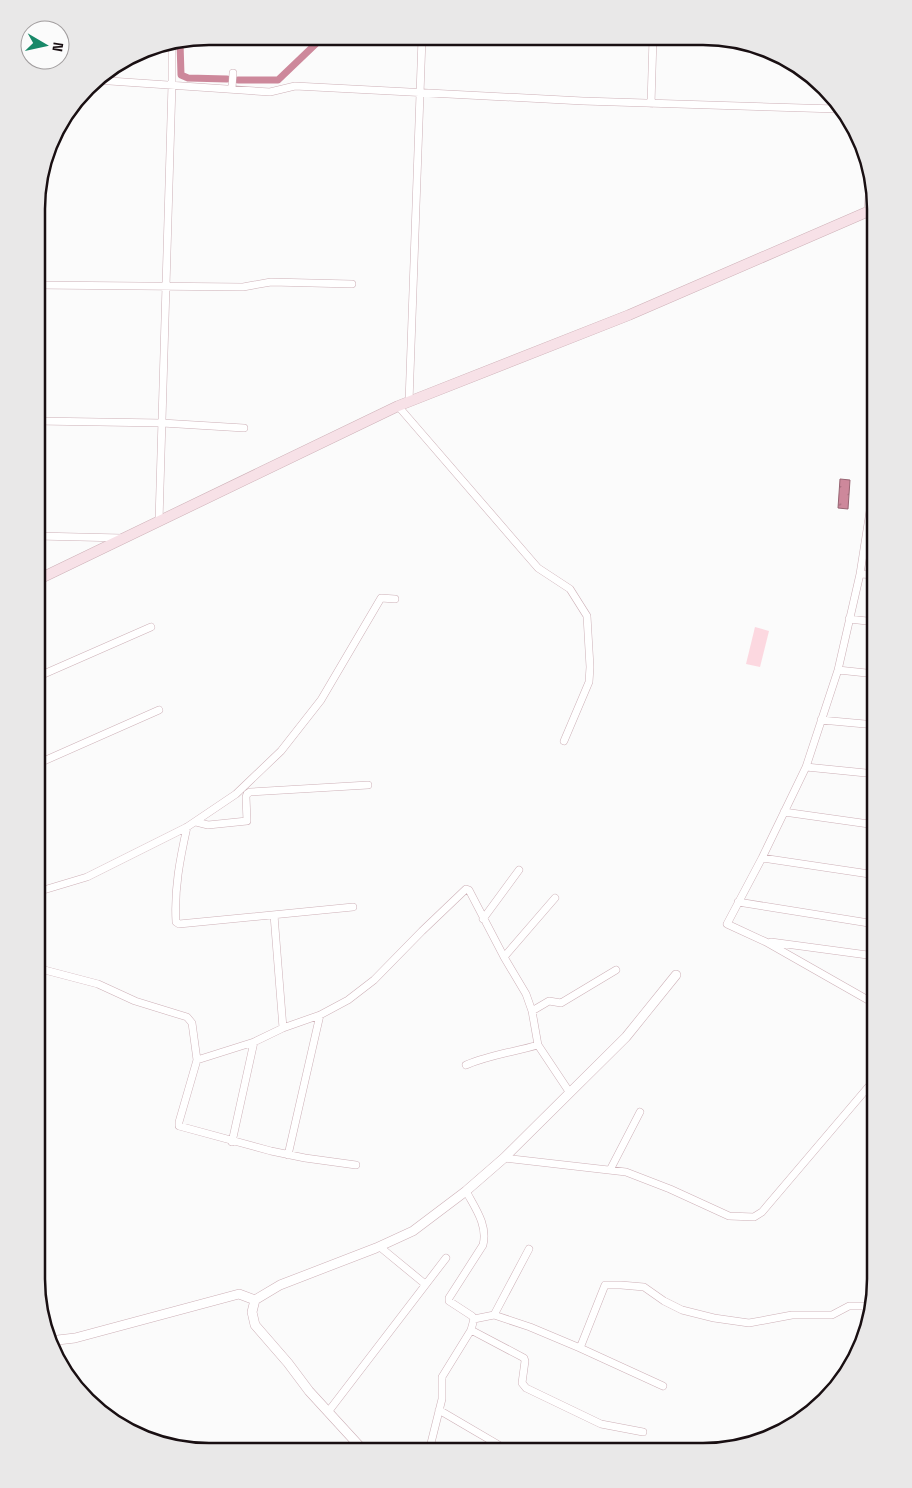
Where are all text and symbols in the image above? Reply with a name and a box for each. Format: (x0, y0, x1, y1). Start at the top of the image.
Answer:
north arrow (20, 20, 70, 70)
text: N (48, 41, 67, 53)

